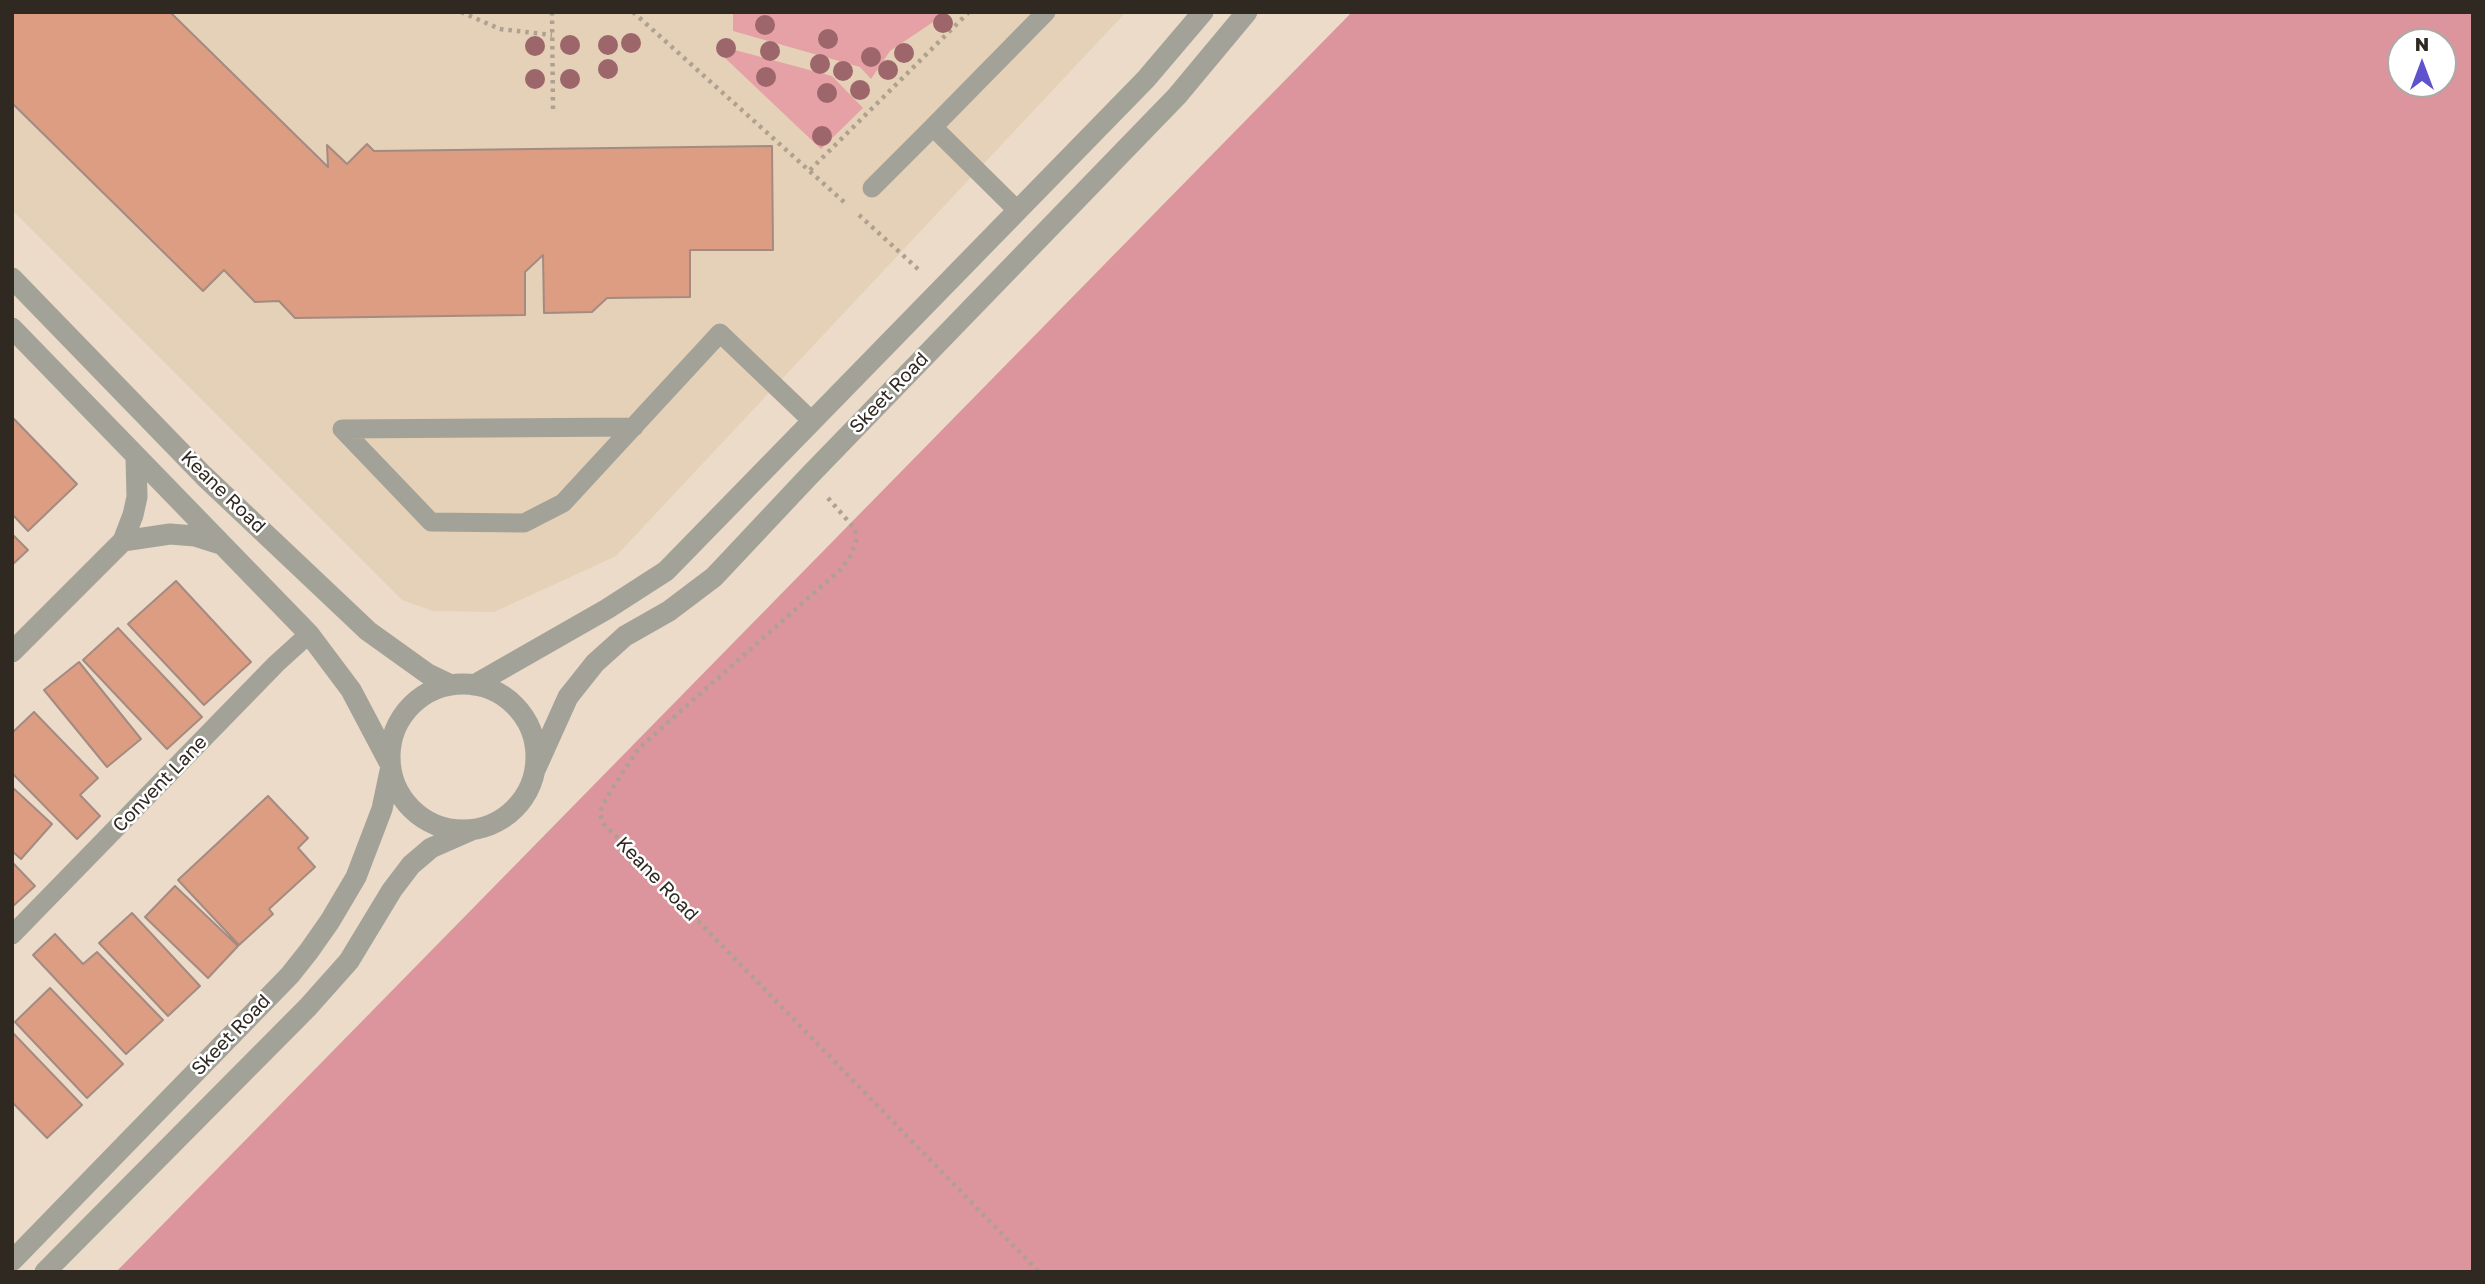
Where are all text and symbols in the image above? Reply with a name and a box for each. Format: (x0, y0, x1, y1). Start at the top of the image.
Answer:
north arrow (2387, 28, 2457, 98)
text: N (2415, 32, 2429, 55)
street label: Skeet Road (845, 348, 933, 438)
street label: Keane Road (176, 446, 270, 538)
street label: Convent Lane (108, 731, 212, 837)
street label: Keane Road (611, 832, 703, 926)
street label: Skeet Road (187, 990, 275, 1080)

